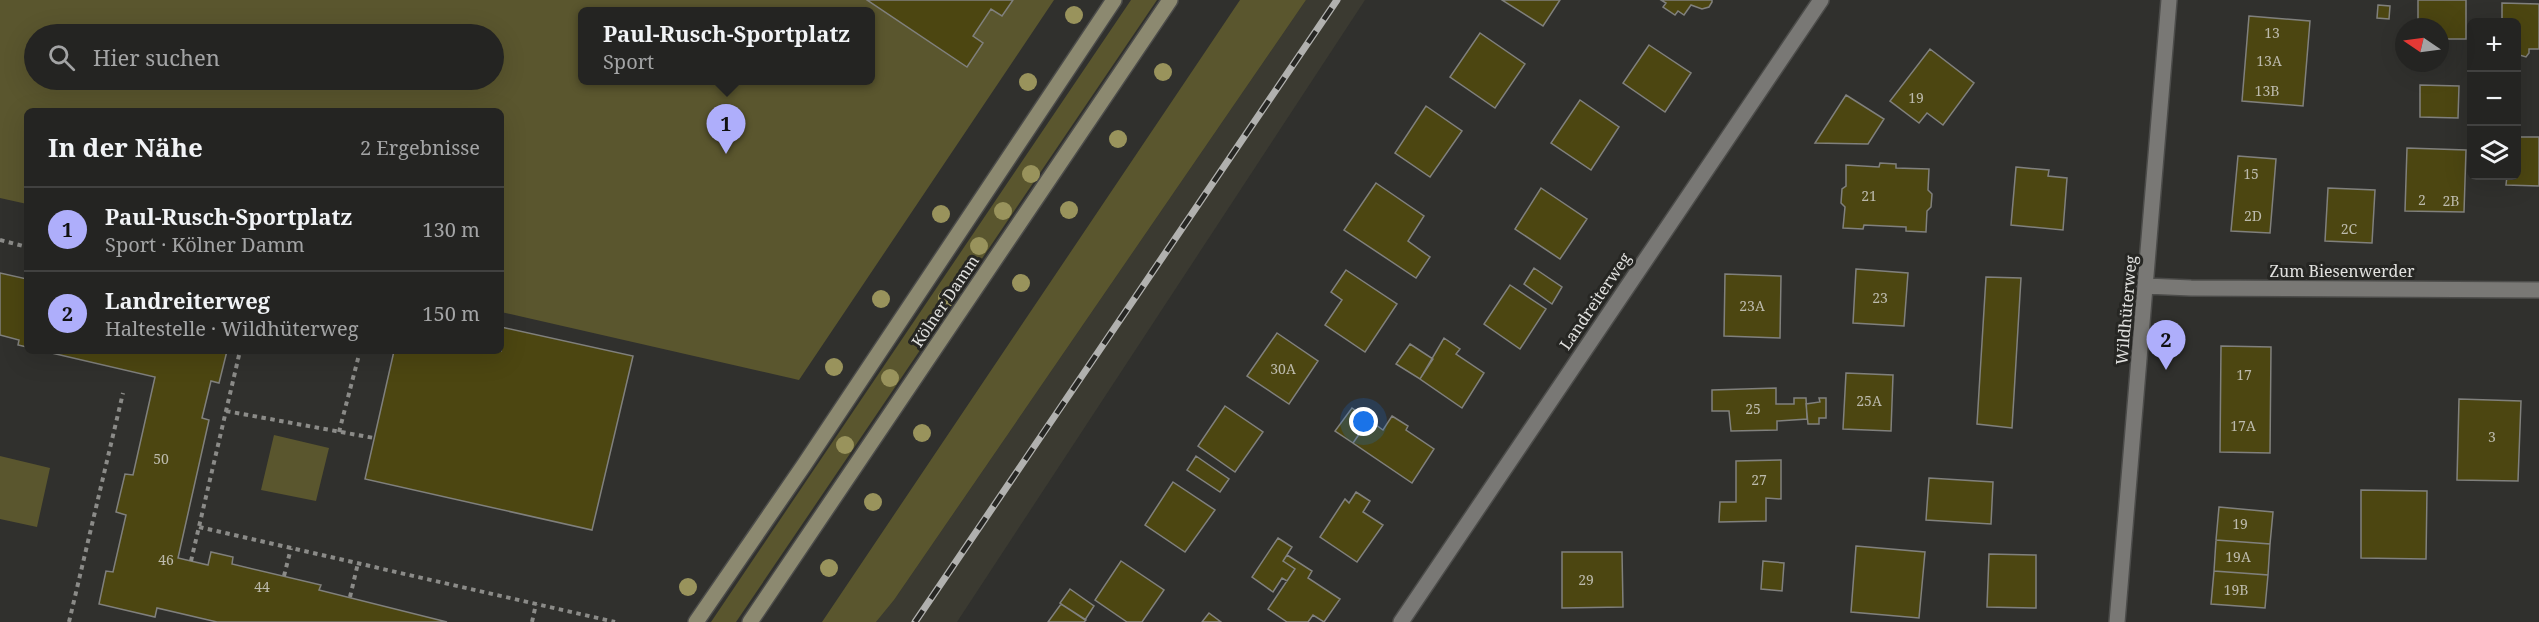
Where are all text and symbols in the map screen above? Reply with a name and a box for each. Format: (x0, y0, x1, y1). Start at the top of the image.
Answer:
popup (578, 7, 875, 85)
text: Paul-Rusch-Sportplatz (603, 18, 850, 48)
north arrow (2395, 18, 2449, 72)
map controls (2467, 18, 2521, 180)
button: + (2467, 18, 2521, 72)
house number: 13 (2264, 23, 2280, 42)
search box (24, 24, 504, 90)
icon: search (45, 41, 78, 74)
text: Hier suchen (93, 42, 220, 72)
text: Sport (603, 48, 654, 75)
house number: 13A (2256, 51, 2282, 70)
button: − (2467, 72, 2521, 126)
house number: 13B (2255, 81, 2279, 100)
house number: 19 (1908, 88, 1924, 107)
pin: 1 (706, 104, 746, 154)
button: layers (2467, 126, 2521, 180)
text: In der Nähe (48, 129, 203, 165)
text: 2 Ergebnisse (360, 134, 480, 161)
house number: 15 (2243, 164, 2259, 183)
house number: 21 (1861, 186, 1877, 205)
house number: 2 (2418, 190, 2426, 209)
house number: 2B (2443, 191, 2459, 210)
text: Paul-Rusch-Sportplatz (105, 201, 352, 231)
house number: 2D (2244, 206, 2262, 225)
text: 1 (62, 216, 73, 243)
text: 130 m (422, 216, 480, 243)
house number: 2C (2341, 219, 2358, 238)
text: Sport · Kölner Damm (105, 231, 305, 258)
street label: Landreiterweg (1554, 248, 1636, 354)
street label: Kölner Damm (906, 251, 984, 351)
street label: Wildhüterweg (2110, 254, 2142, 366)
street label: Zum Biesenwerder (2270, 260, 2415, 282)
text: Landreiterweg (105, 285, 270, 315)
house number: 23 (1872, 288, 1888, 307)
house number: 23A (1739, 296, 1765, 315)
text: 2 (62, 300, 73, 327)
text: 150 m (422, 300, 480, 327)
text: Haltestelle · Wildhüterweg (105, 315, 358, 342)
pin: 2 (2146, 320, 2186, 370)
house number: 30A (1270, 359, 1296, 378)
house number: 17 (2236, 365, 2252, 384)
house number: 25A (1856, 391, 1882, 410)
house number: 25 (1745, 399, 1761, 418)
your location (1349, 407, 1378, 436)
house number: 17A (2230, 416, 2256, 435)
house number: 3 (2488, 427, 2496, 446)
house number: 50 (153, 449, 169, 468)
house number: 27 (1751, 470, 1767, 489)
house number: 19 (2232, 514, 2248, 533)
house number: 19A (2225, 547, 2251, 566)
house number: 46 (158, 550, 174, 569)
house number: 29 (1578, 570, 1594, 589)
house number: 44 (254, 577, 270, 596)
house number: 19B (2224, 580, 2248, 599)

